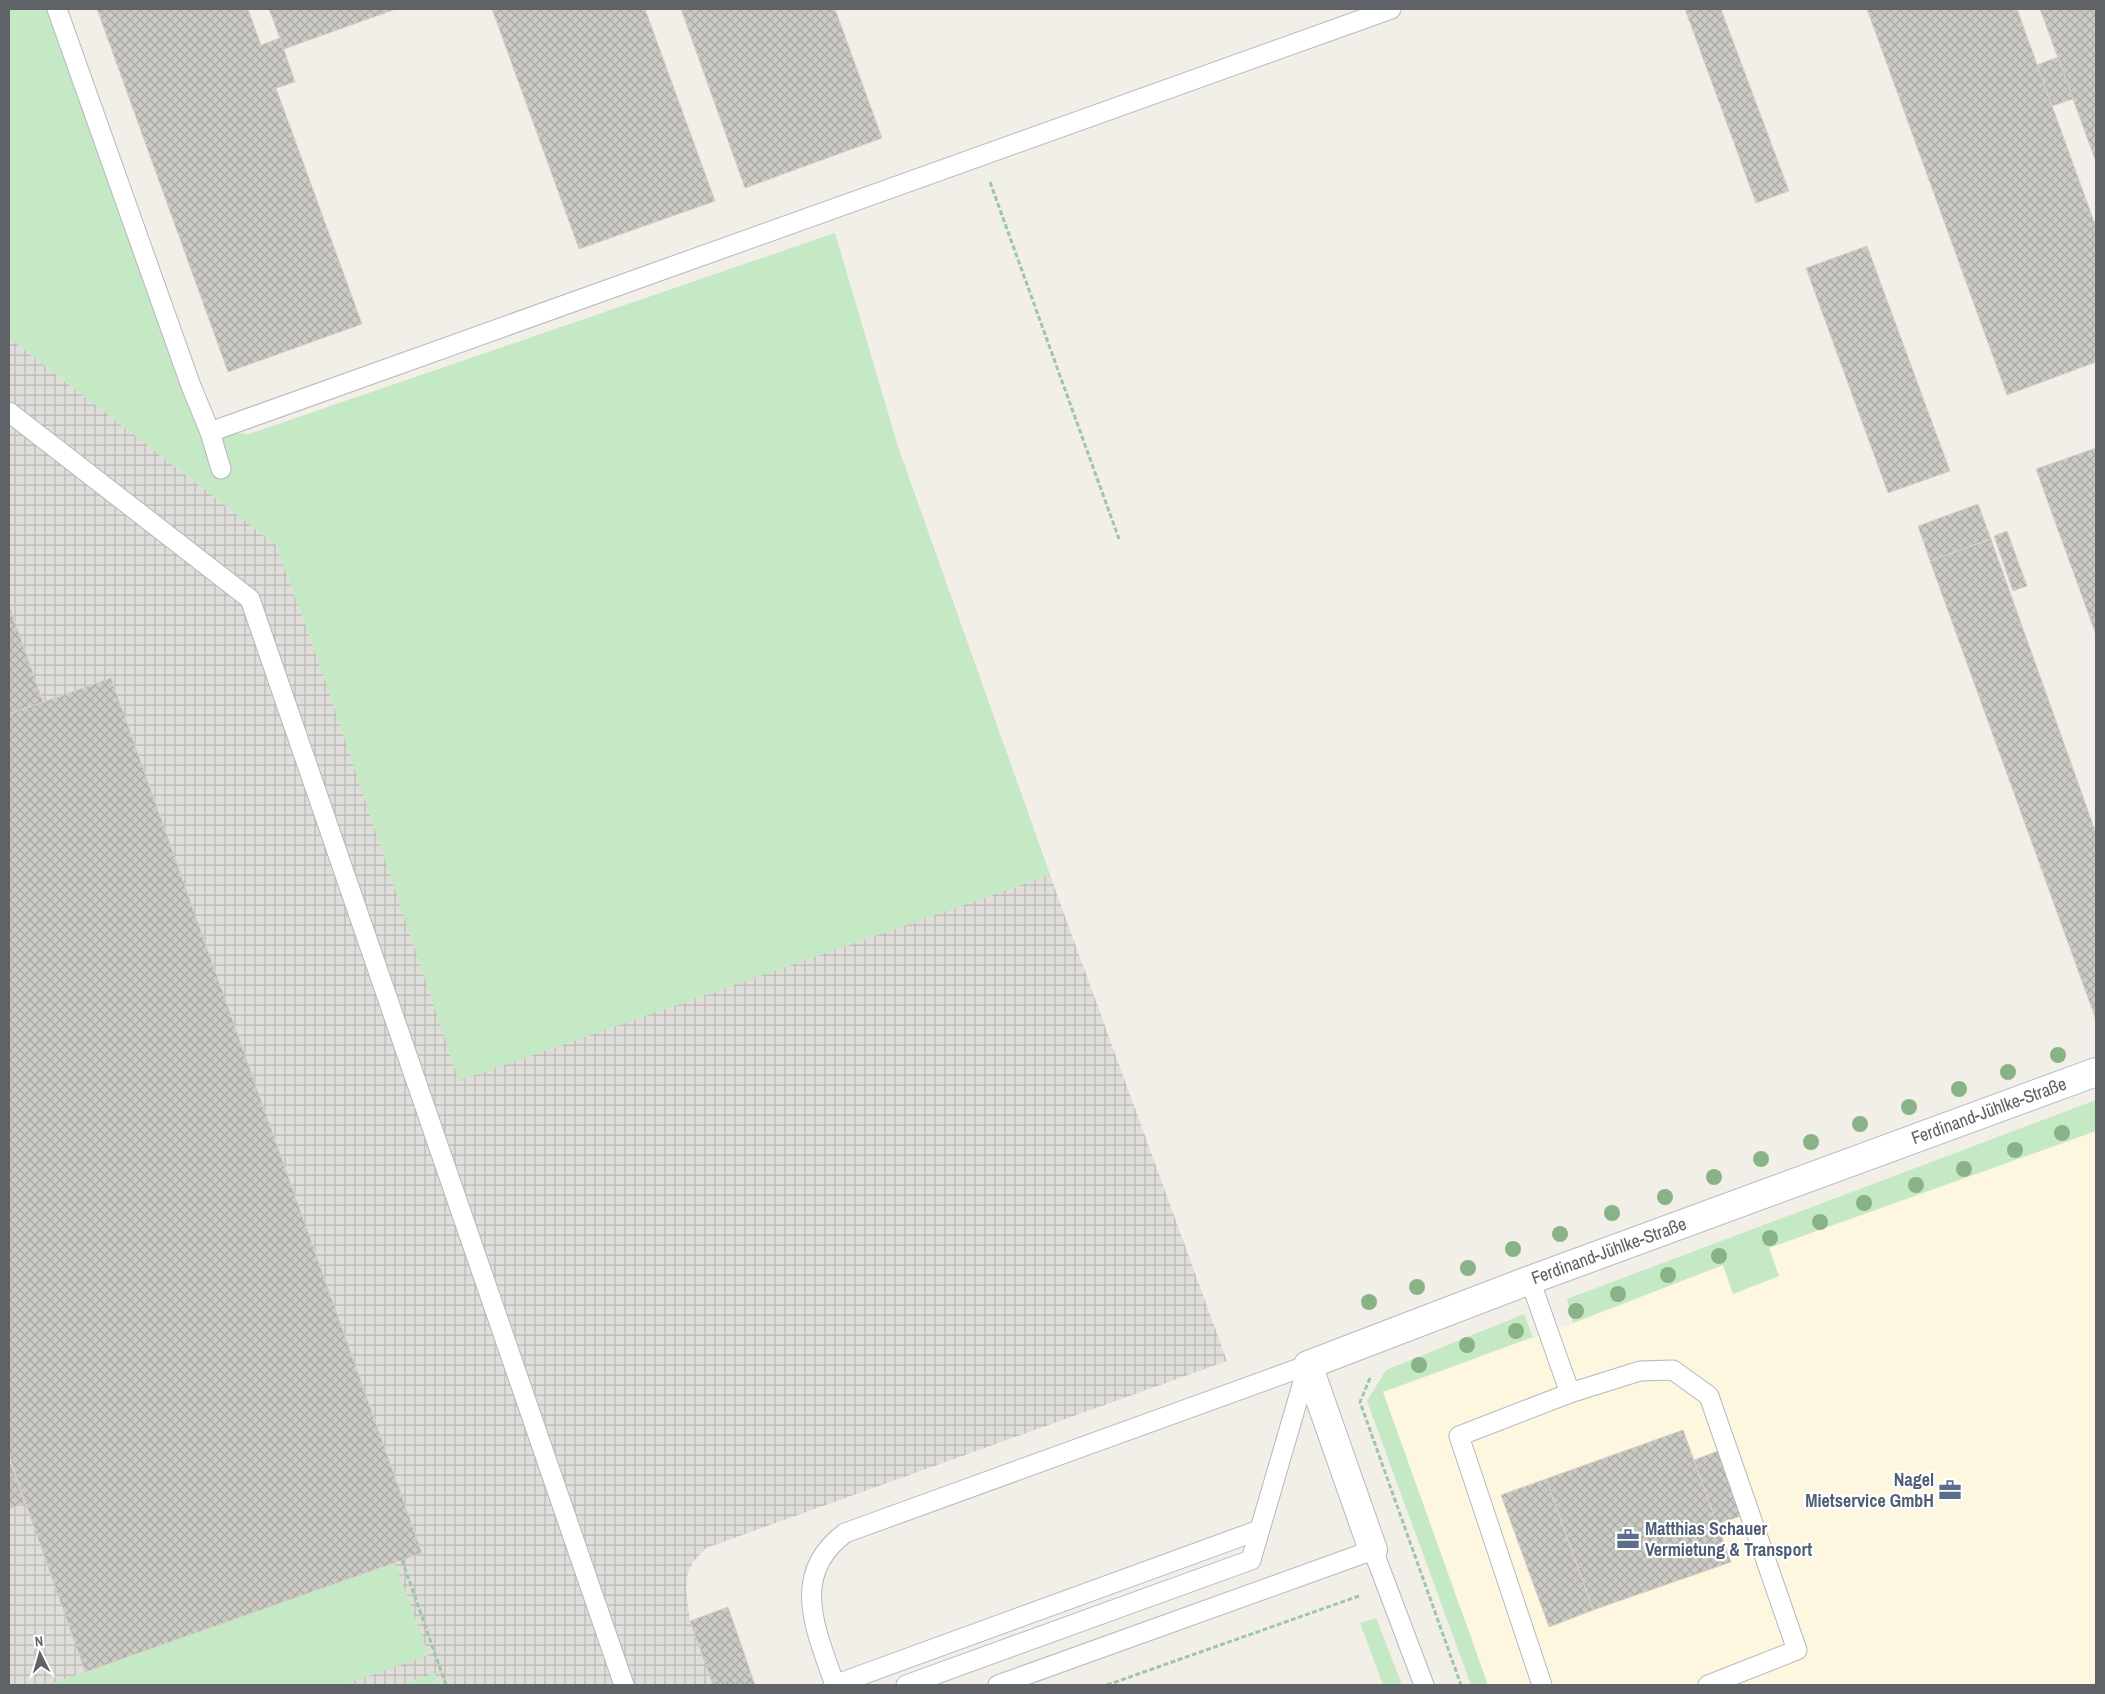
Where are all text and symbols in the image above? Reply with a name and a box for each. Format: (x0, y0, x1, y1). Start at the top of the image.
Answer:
street label: Ferdinand-Jühlke-Straße (1908, 1071, 2070, 1150)
street label: Ferdinand-Jühlke-Straße (1528, 1211, 1690, 1290)
place label: Nagel Mietservice GmbH (1805, 1467, 1934, 1513)
office icon: Nagel Mietservice GmbH (1937, 1477, 1963, 1503)
place label: Matthias Schauer Vermietung & Transport (1645, 1516, 1812, 1562)
office icon: Matthias Schauer Vermietung & Transport (1615, 1526, 1641, 1552)
north arrow (15, 1629, 65, 1679)
text: N (34, 1632, 44, 1650)

